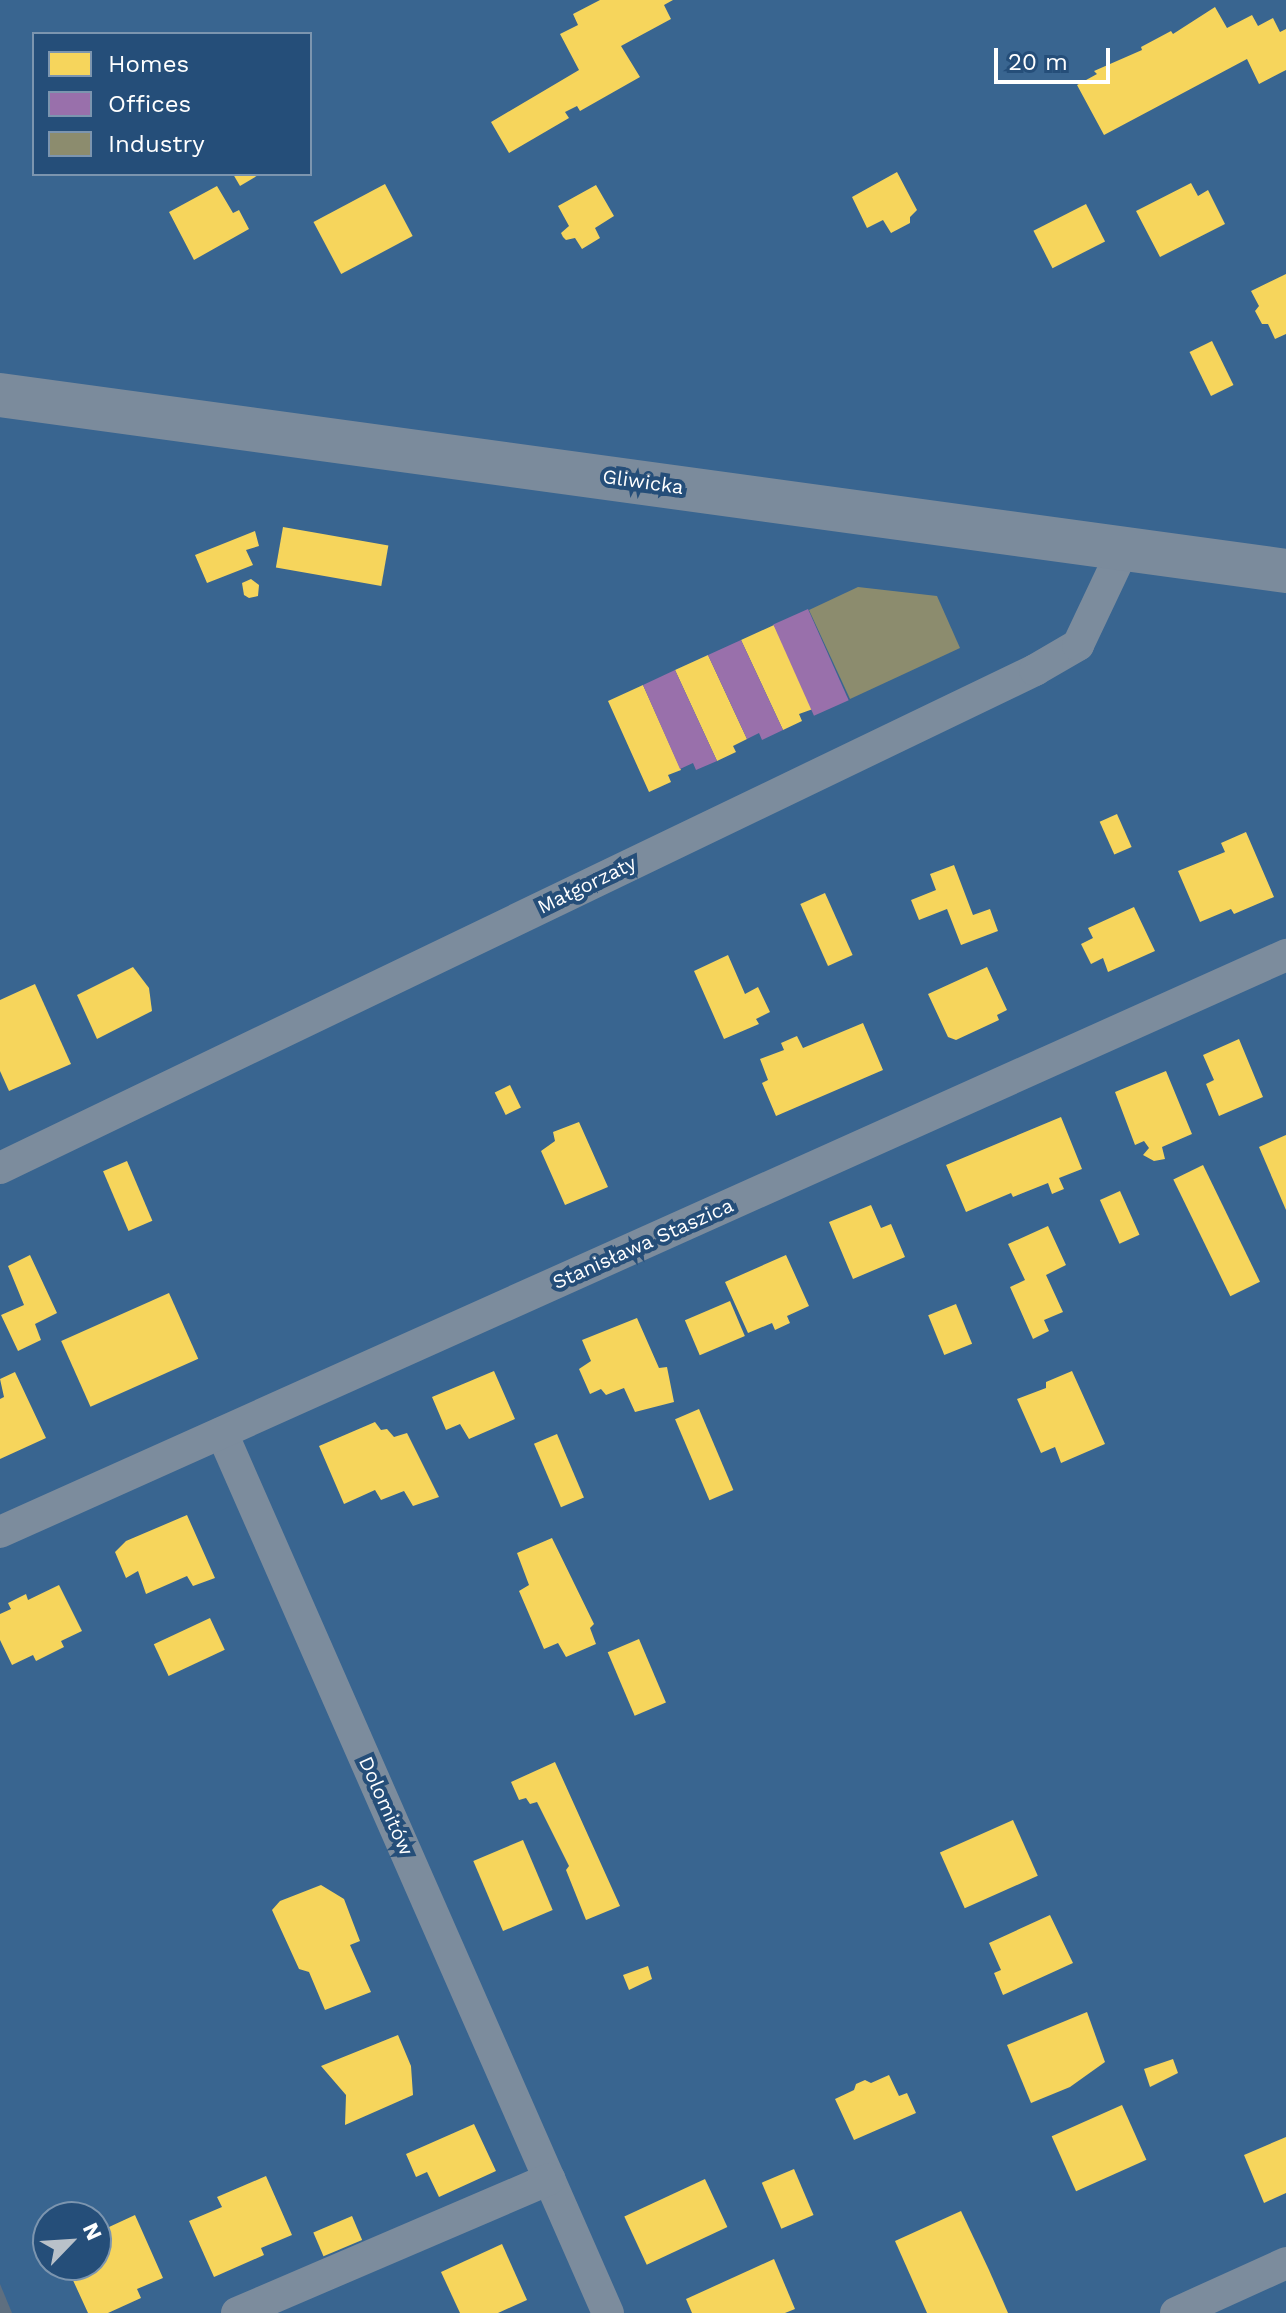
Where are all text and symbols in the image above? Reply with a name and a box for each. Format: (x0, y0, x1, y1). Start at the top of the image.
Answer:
legend (32, 32, 312, 176)
scale bar (998, 32, 1114, 82)
text: 20 m (1008, 48, 1068, 76)
text: Homes (108, 50, 189, 78)
text: Offices (108, 90, 191, 118)
text: Industry (108, 130, 205, 158)
street label: Gliwicka (601, 464, 685, 500)
street label: Małgorzaty (534, 851, 640, 919)
street label: Stanisława Staszica (549, 1193, 737, 1295)
street label: Dolomitów (354, 1753, 418, 1859)
north arrow (32, 2201, 112, 2281)
text: N (78, 2219, 107, 2244)

